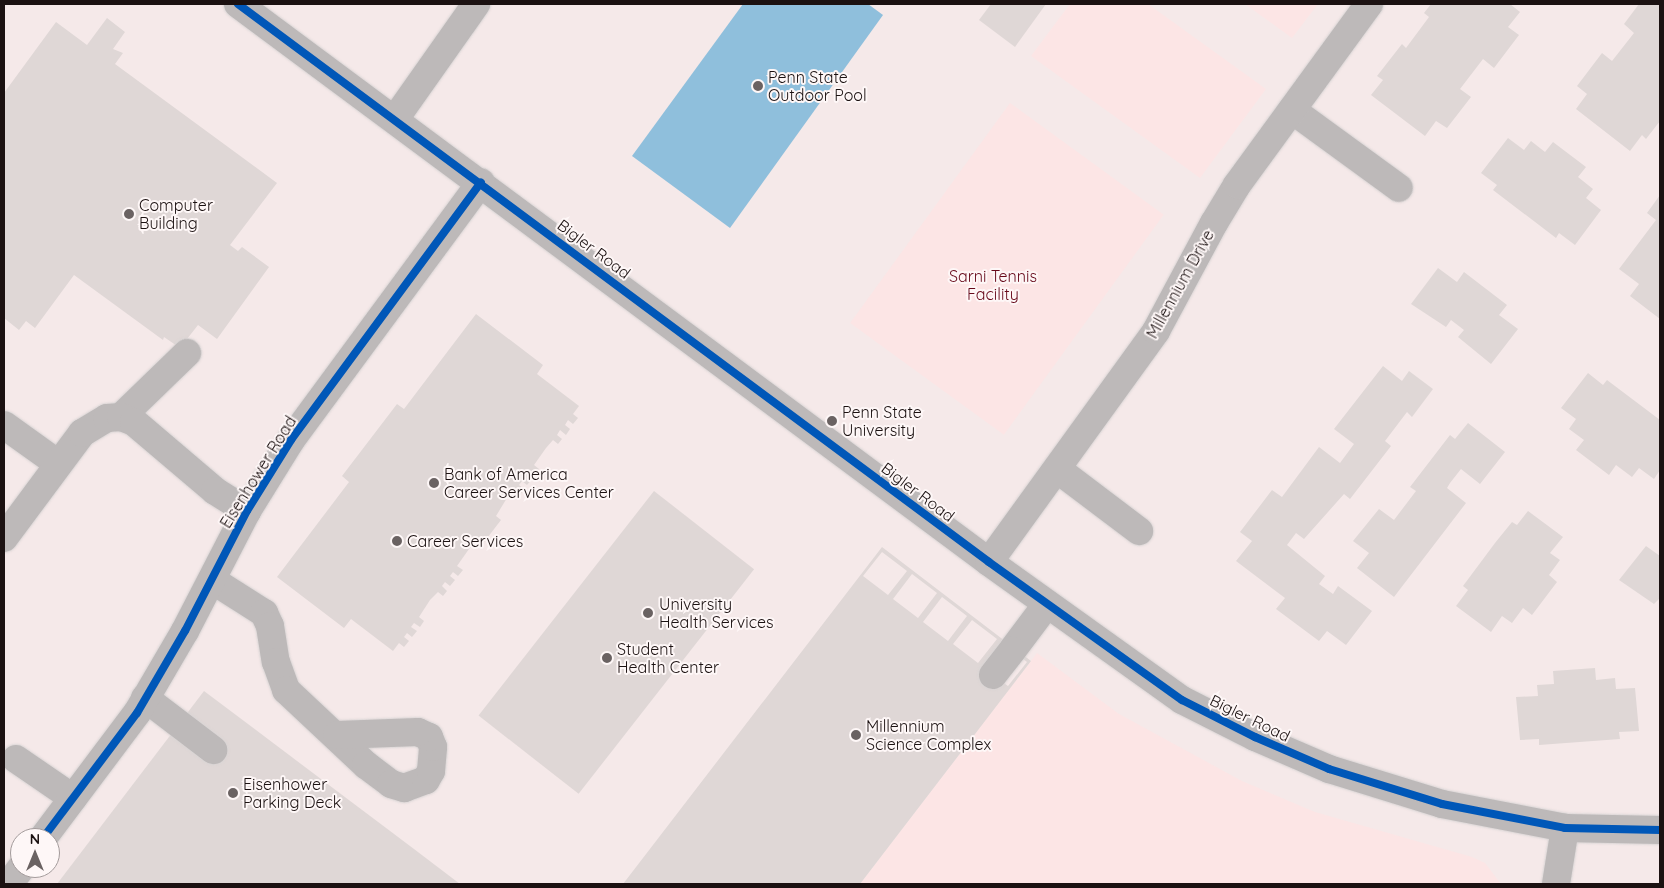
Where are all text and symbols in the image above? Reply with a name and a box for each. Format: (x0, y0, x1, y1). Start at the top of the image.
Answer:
place label: Penn State Outdoor Pool (768, 67, 867, 105)
marker: Penn State Outdoor Pool (752, 80, 764, 92)
place label: Computer Building (139, 195, 213, 233)
marker: Computer Building (123, 208, 135, 220)
street label: Bigler Road (554, 215, 634, 283)
street label: Millennium Drive (1142, 226, 1218, 342)
park label: Sarni Tennis Facility (949, 266, 1037, 304)
place label: Penn State University (842, 402, 922, 440)
street label: Eisenhower Road (216, 412, 300, 532)
marker: Penn State University (826, 415, 838, 427)
street label: Bigler Road (878, 458, 958, 526)
place label: Bank of America Career Services Center (444, 464, 614, 502)
marker: Bank of America Career Services Center (428, 477, 440, 489)
place label: Career Services (407, 531, 523, 551)
marker: Career Services (391, 535, 403, 547)
place label: University Health Services (659, 594, 774, 632)
marker: University Health Services (641, 606, 655, 620)
place label: Student Health Center (617, 639, 719, 677)
marker: Student Health Center (601, 652, 613, 664)
street label: Bigler Road (1207, 690, 1293, 746)
place label: Millennium Science Complex (866, 716, 991, 754)
marker: Millennium Science Complex (850, 729, 862, 741)
place label: Eisenhower Parking Deck (243, 774, 341, 812)
marker: Eisenhower Parking Deck (227, 787, 239, 799)
north arrow (10, 828, 60, 878)
text: N (30, 830, 40, 848)

